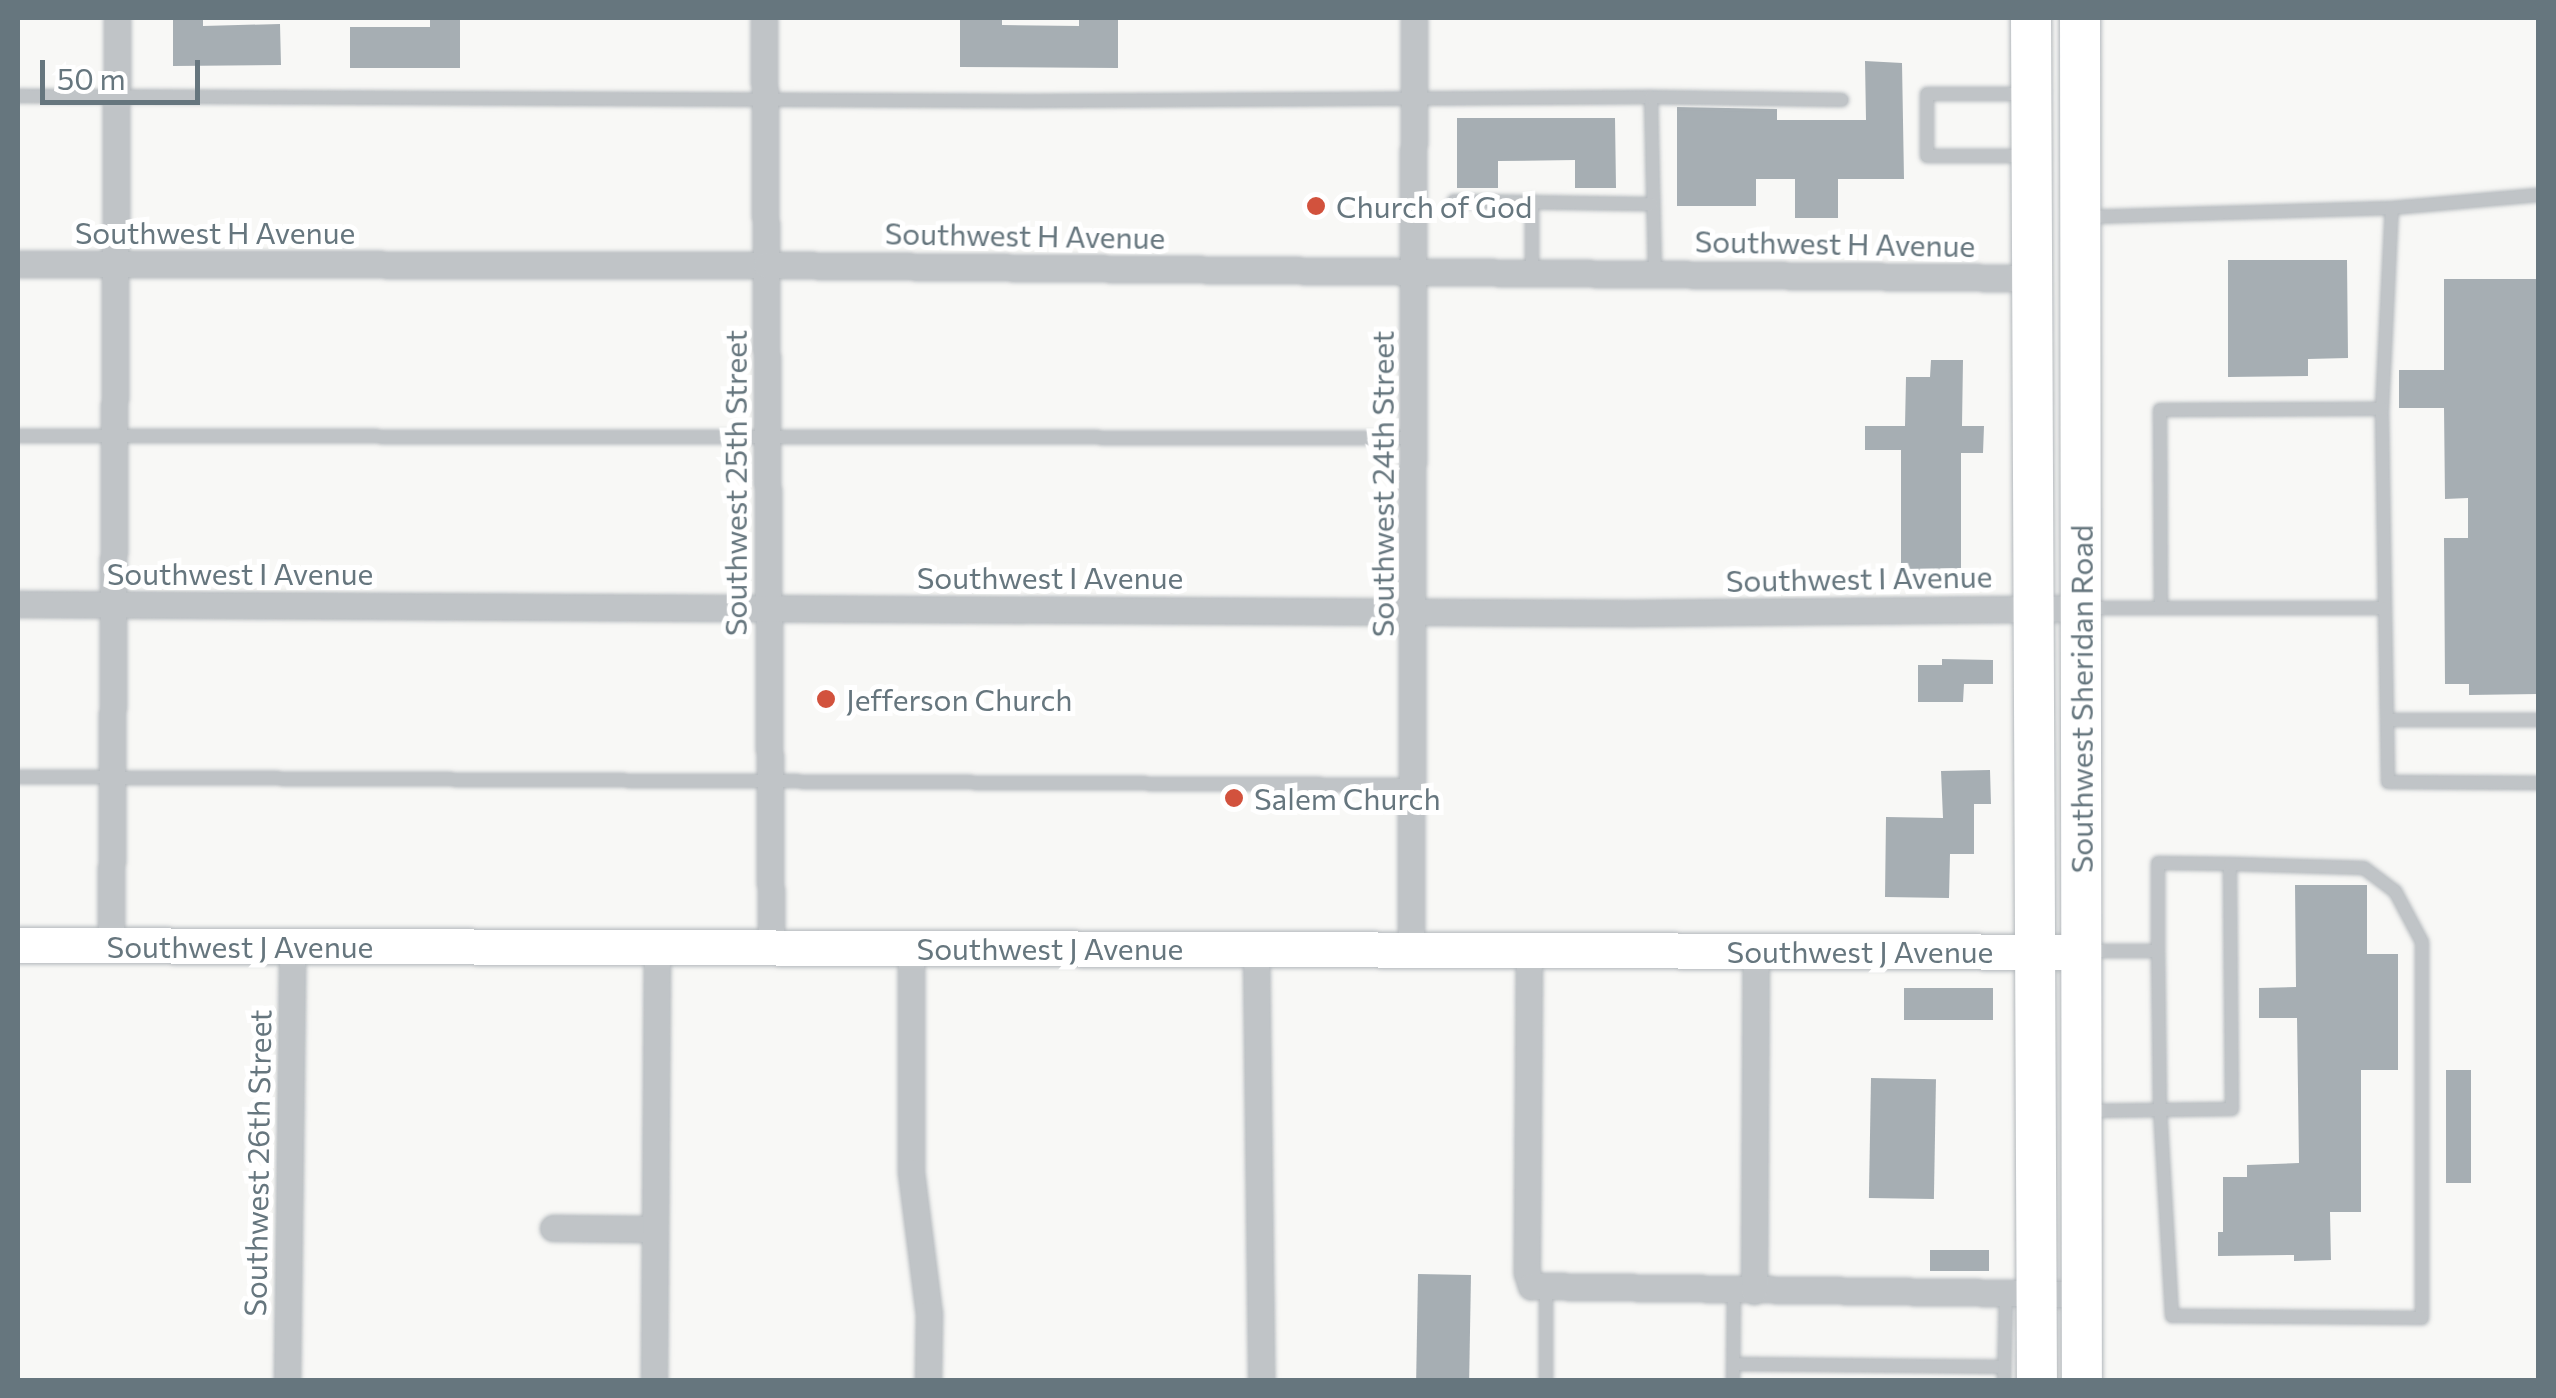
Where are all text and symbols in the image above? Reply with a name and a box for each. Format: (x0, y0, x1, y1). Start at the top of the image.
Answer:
scale bar (45, 40, 205, 102)
text: 50 m (57, 59, 126, 96)
place label: Church of God (1336, 188, 1532, 224)
marker: Church of God (1305, 195, 1327, 217)
street label: Southwest H Avenue (75, 214, 355, 250)
street label: Southwest H Avenue (884, 215, 1166, 255)
street label: Southwest H Avenue (1694, 223, 1976, 263)
street label: Southwest 25th Street (717, 330, 753, 636)
street label: Southwest 24th Street (1364, 331, 1400, 637)
street label: Southwest Sheridan Road (2063, 525, 2099, 873)
street label: Southwest I Avenue (107, 555, 373, 591)
street label: Southwest I Avenue (1725, 558, 1993, 598)
street label: Southwest I Avenue (917, 559, 1183, 595)
place label: Jefferson Church (846, 681, 1072, 717)
marker: Jefferson Church (815, 688, 837, 710)
place label: Salem Church (1254, 780, 1441, 816)
marker: Salem Church (1223, 787, 1245, 809)
street label: Southwest J Avenue (107, 928, 373, 964)
street label: Southwest J Avenue (917, 930, 1183, 966)
street label: Southwest J Avenue (1727, 933, 1993, 969)
street label: Southwest 26th Street (236, 1009, 278, 1317)

